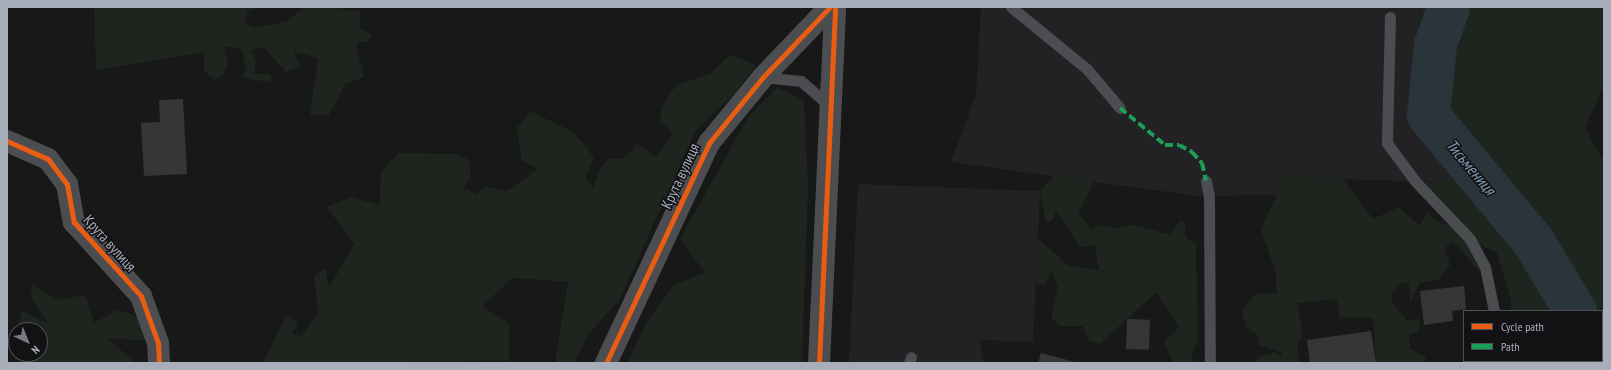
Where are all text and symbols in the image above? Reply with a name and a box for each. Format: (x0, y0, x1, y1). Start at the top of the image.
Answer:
water label: Тисьмениця (1442, 135, 1500, 199)
street label: Крута вулиця (657, 140, 703, 212)
street label: Крута вулиця (80, 211, 140, 275)
legend (1463, 310, 1603, 362)
text: Cycle path (1501, 319, 1544, 334)
north arrow (8, 322, 48, 362)
text: Path (1501, 339, 1519, 354)
text: N (29, 343, 43, 357)

